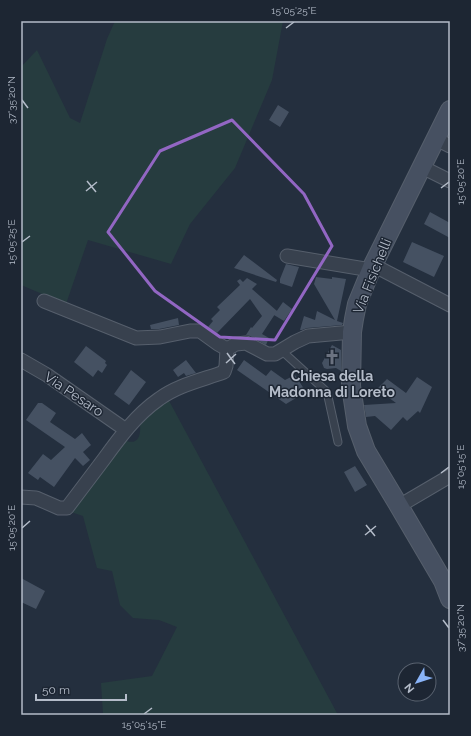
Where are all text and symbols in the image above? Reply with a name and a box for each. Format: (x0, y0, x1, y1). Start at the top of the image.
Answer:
text: 15°05'25"E (271, 5, 317, 16)
text: 37°35'20"N (6, 76, 17, 124)
text: 15°05'20"E (455, 159, 466, 205)
text: 15°05'25"E (6, 219, 17, 265)
street label: Via Fisichelli (350, 236, 394, 316)
church icon: Chiesa della Madonna di Loreto (323, 348, 341, 366)
street label: Via Pesaro (41, 368, 107, 420)
place label: Chiesa della Madonna di Loreto (269, 368, 395, 400)
text: 15°05'15"E (455, 445, 466, 489)
text: 15°05'20"E (6, 505, 17, 551)
text: 37°35'20"N (455, 604, 466, 652)
north arrow (397, 662, 437, 702)
scale bar (36, 676, 126, 702)
text: N (402, 681, 417, 695)
text: 50 m (42, 683, 70, 697)
text: 15°05'15"E (122, 719, 166, 730)

